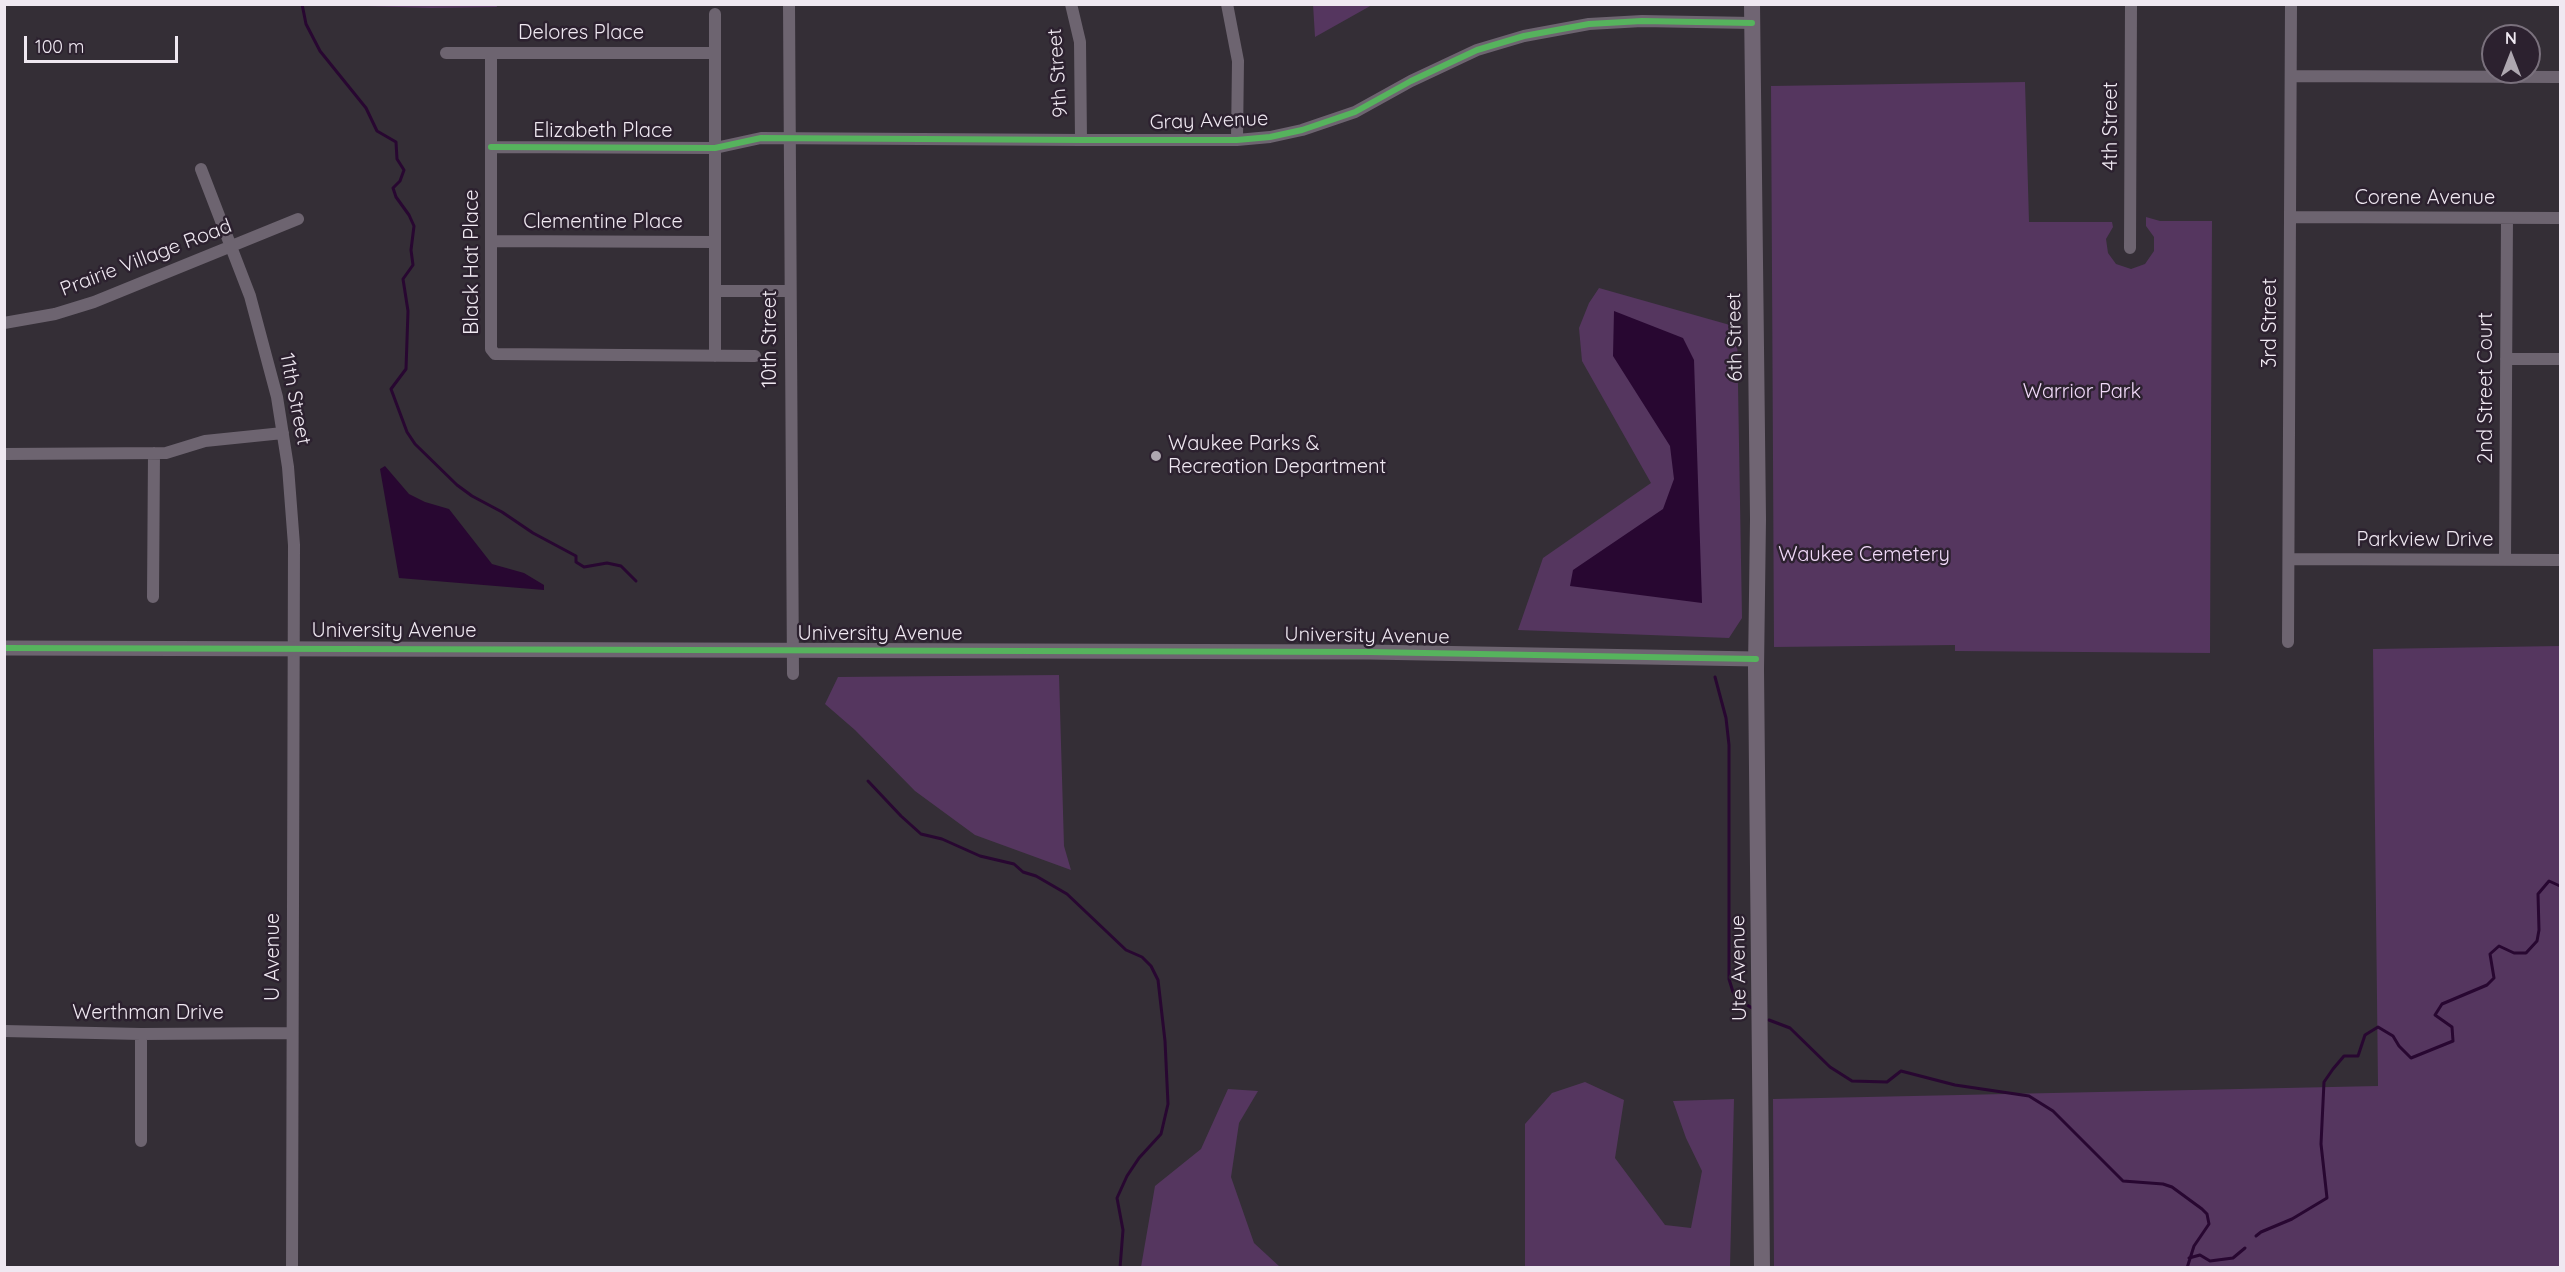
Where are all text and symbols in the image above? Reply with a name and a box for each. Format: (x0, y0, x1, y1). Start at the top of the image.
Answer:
street label: Delores Place (518, 21, 644, 45)
scale bar (27, 24, 182, 62)
north arrow (2481, 24, 2541, 84)
street label: 9th Street (1043, 28, 1073, 118)
text: N (2505, 28, 2517, 48)
text: 100 m (35, 35, 84, 58)
street label: 4th Street (2099, 82, 2123, 170)
street label: Gray Avenue (1149, 107, 1269, 135)
street label: Elizabeth Place (533, 119, 673, 143)
street label: Corene Avenue (2355, 186, 2495, 210)
street label: Black Hat Place (460, 189, 484, 335)
street label: Clementine Place (523, 210, 683, 234)
street label: Prairie Village Road (57, 214, 235, 302)
street label: 3rd Street (2258, 278, 2282, 368)
street label: 10th Street (758, 290, 782, 388)
street label: 6th Street (1722, 292, 1748, 382)
street label: 2nd Street Court (2474, 312, 2498, 464)
street label: 11th Street (274, 351, 316, 447)
park label: Warrior Park (2023, 380, 2141, 404)
place label: Waukee Parks & Recreation Department (1168, 432, 1386, 479)
marker: Waukee Parks & Recreation Department (1149, 449, 1163, 463)
street label: Parkview Drive (2356, 528, 2494, 552)
park label: Waukee Cemetery (1778, 543, 1950, 567)
street label: University Avenue (311, 619, 477, 643)
street label: University Avenue (797, 622, 963, 646)
street label: University Avenue (1284, 623, 1450, 649)
street label: U Avenue (261, 913, 285, 1001)
street label: Ute Avenue (1726, 915, 1752, 1021)
street label: Werthman Drive (72, 1001, 224, 1025)

